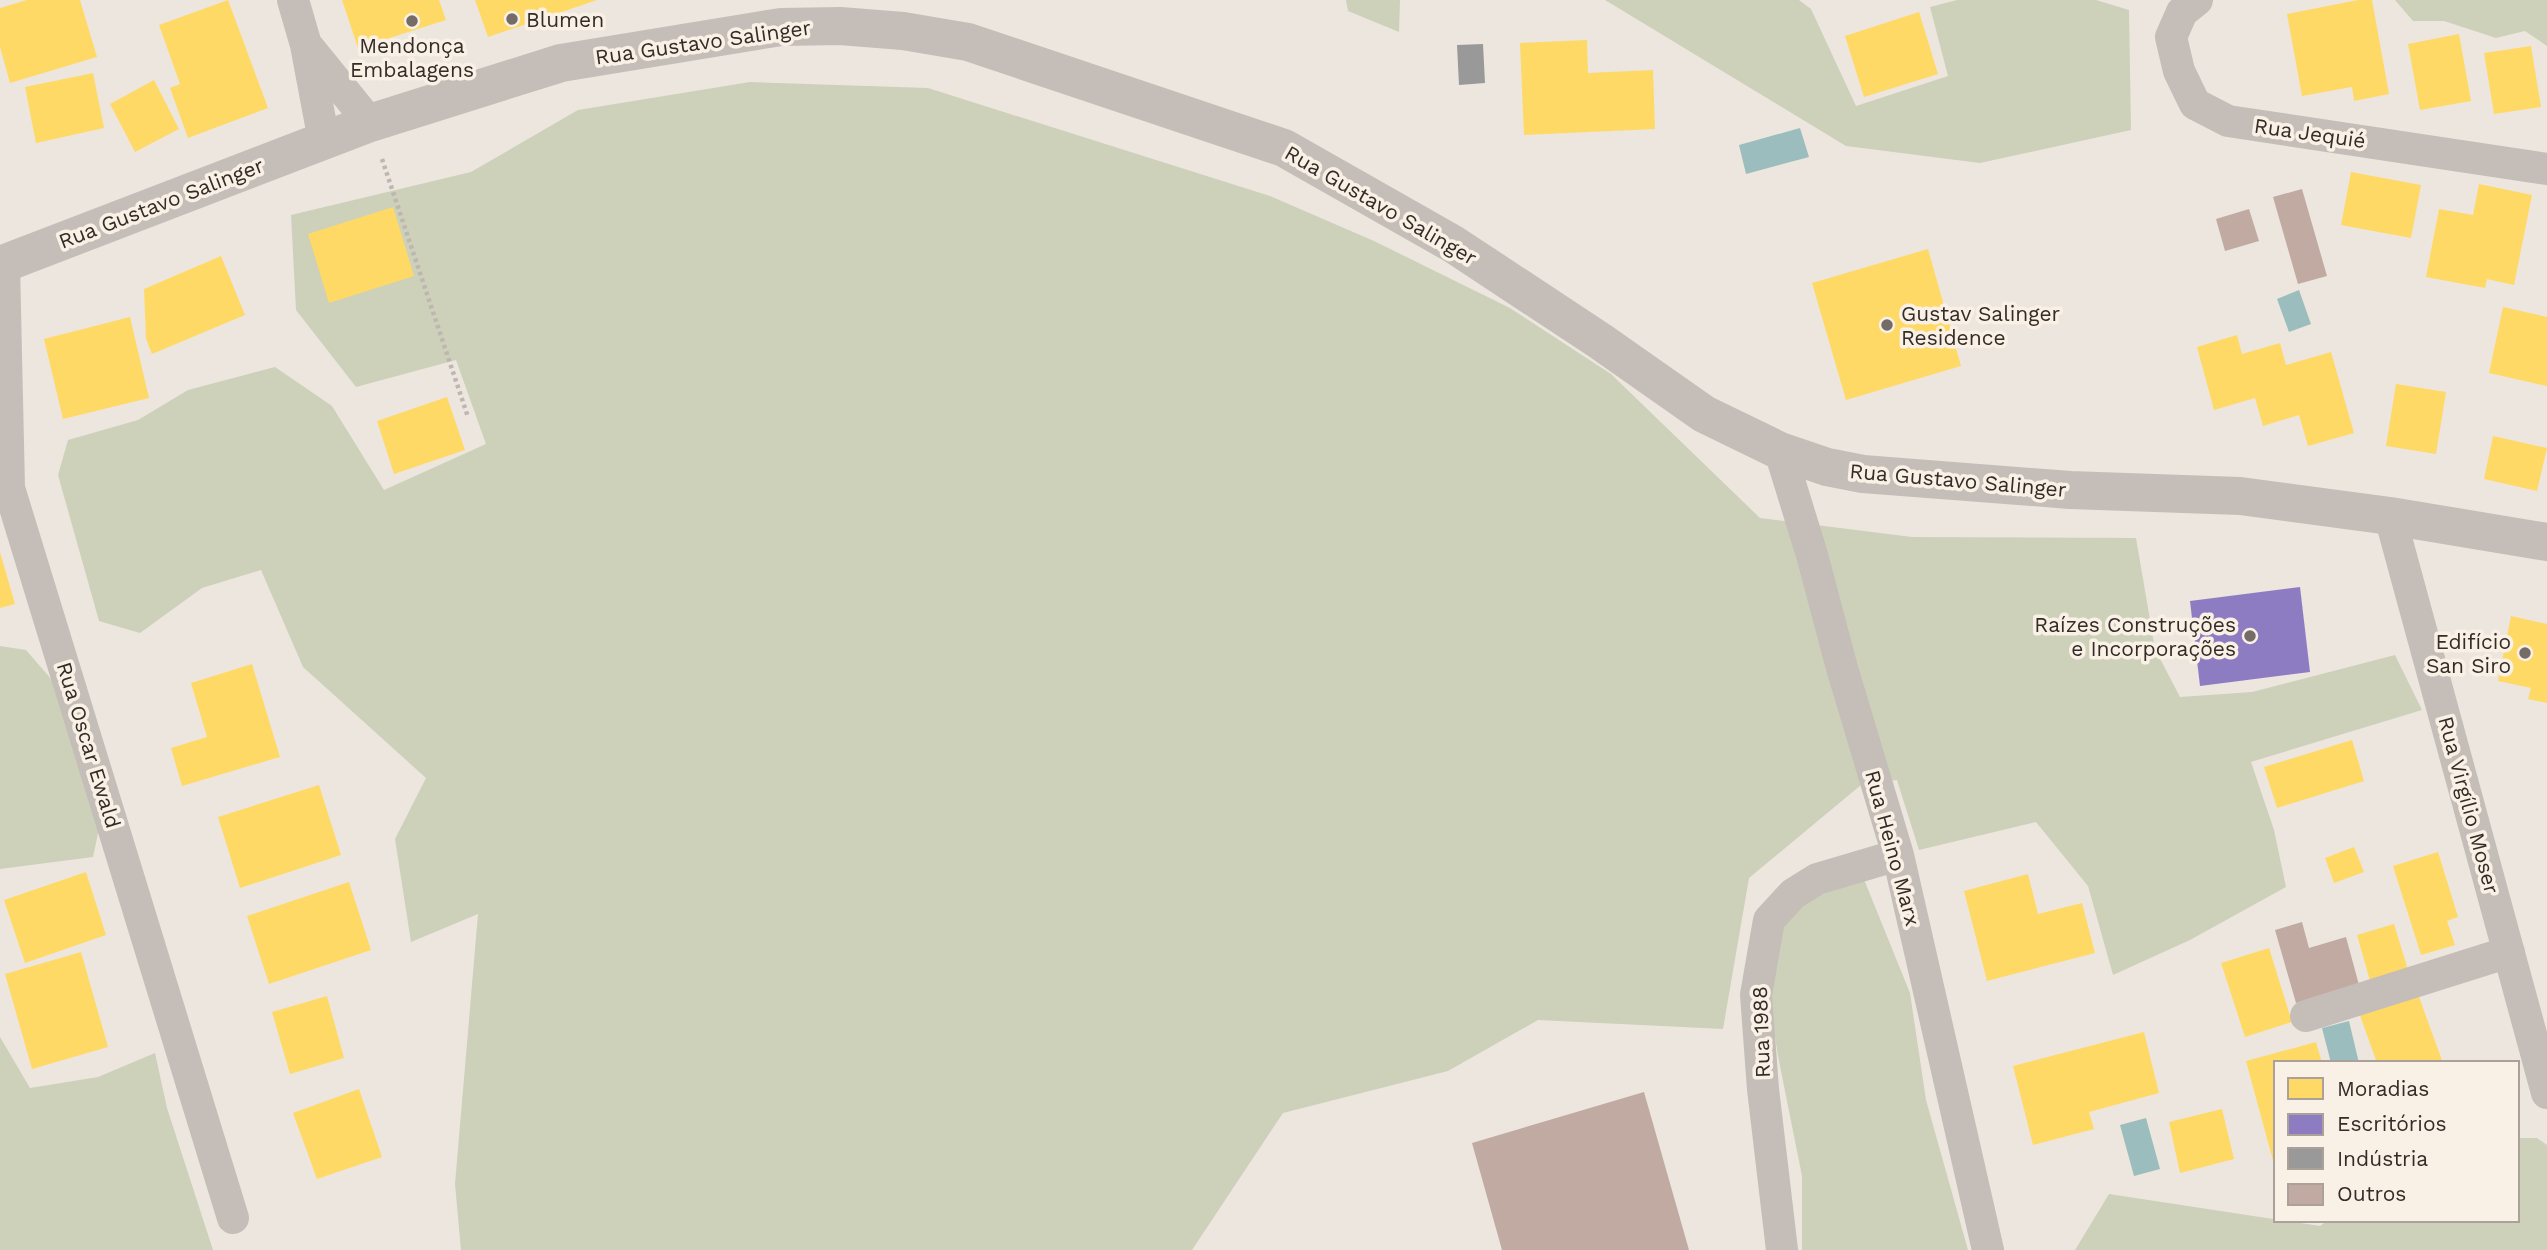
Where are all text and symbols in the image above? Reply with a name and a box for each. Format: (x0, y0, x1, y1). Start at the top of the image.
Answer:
place label: Blumen (526, 7, 604, 32)
marker: Blumen (504, 11, 520, 27)
marker: Mendonça Embalagens (404, 13, 420, 29)
street label: Rua Gustavo Salinger (594, 14, 813, 70)
place label: Mendonça Embalagens (350, 33, 474, 82)
street label: Rua Jequié (2253, 113, 2367, 153)
street label: Rua Gustavo Salinger (1281, 140, 1482, 270)
street label: Rua Gustavo Salinger (55, 152, 267, 254)
place label: Gustav Salinger Residence (1901, 301, 2061, 350)
marker: Gustav Salinger Residence (1879, 317, 1895, 333)
street label: Rua Gustavo Salinger (1849, 458, 2068, 502)
place label: Raízes Construções e Incorporações (2034, 612, 2236, 661)
marker: Raízes Construções e Incorporações (2242, 628, 2258, 644)
place label: Edifício San Siro (2426, 629, 2511, 678)
marker: Edifício San Siro (2517, 645, 2533, 661)
street label: Rua Oscar Ewald (52, 659, 126, 831)
street label: Rua Virgílio Moser (2433, 714, 2505, 897)
street label: Rua Heino Marx (1860, 767, 1926, 929)
street label: Rua 1988 (1747, 986, 1775, 1078)
legend (2274, 1061, 2519, 1222)
text: Moradias (2337, 1076, 2429, 1101)
text: Escritórios (2337, 1111, 2447, 1136)
text: Indústria (2337, 1146, 2428, 1171)
text: Outros (2337, 1181, 2406, 1206)

